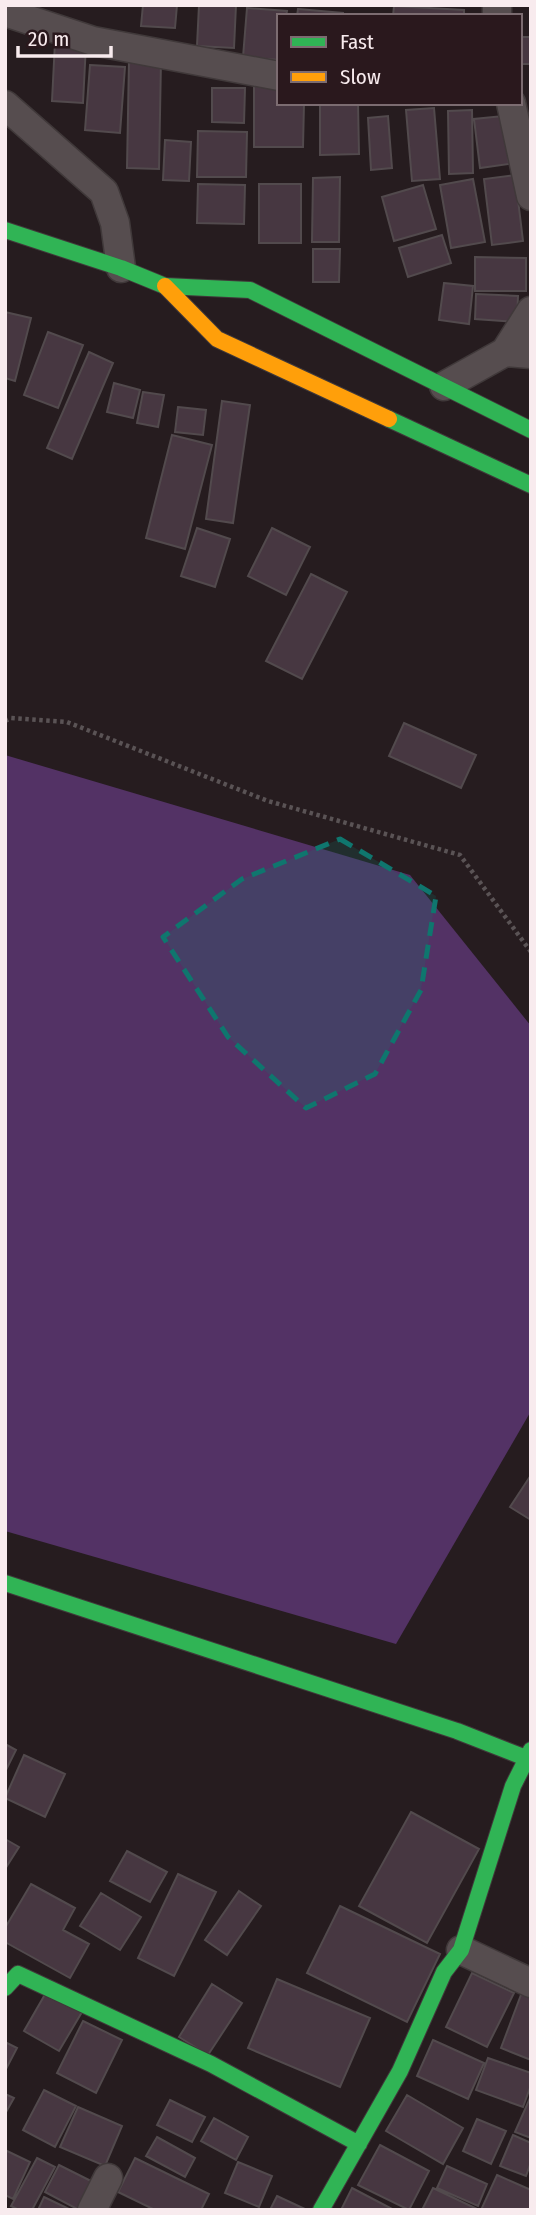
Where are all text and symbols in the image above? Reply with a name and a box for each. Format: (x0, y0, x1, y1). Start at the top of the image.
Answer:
scale bar (18, 14, 110, 58)
legend (277, 14, 522, 105)
text: 20 m (28, 26, 69, 52)
text: Fast (340, 29, 374, 55)
text: Slow (340, 64, 381, 90)

